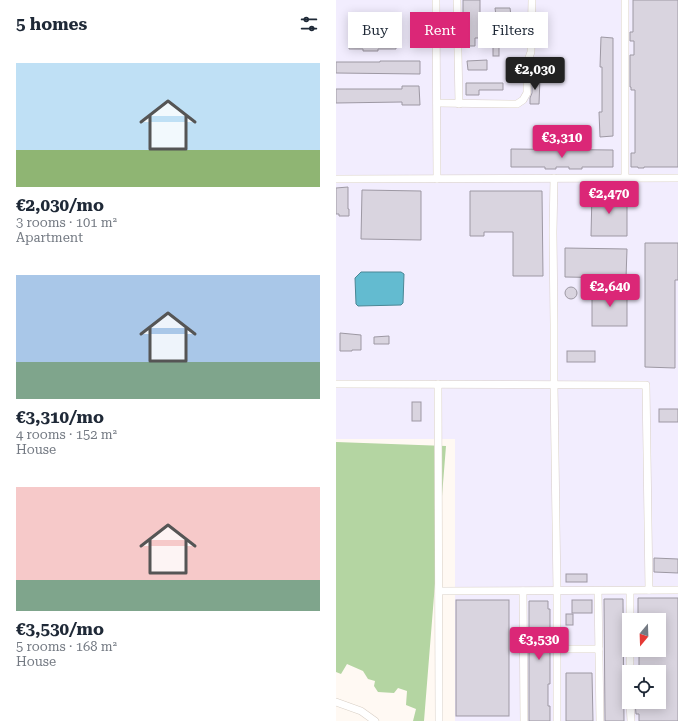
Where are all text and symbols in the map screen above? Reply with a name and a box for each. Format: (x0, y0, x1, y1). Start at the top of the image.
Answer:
chip: Buy (348, 12, 402, 48)
chip: Rent (410, 12, 470, 48)
chip: Filters (478, 12, 548, 48)
icon: filters (298, 13, 320, 35)
text: 5 homes (16, 14, 87, 34)
pin: €2,030 (502, 57, 568, 91)
text: €2,030 (515, 62, 555, 77)
icon: home (132, 89, 204, 161)
pin: €3,310 (529, 125, 595, 159)
text: €3,310 (542, 130, 582, 145)
pin: €2,470 (576, 181, 642, 215)
text: €2,470 (589, 186, 629, 201)
text: €2,030/mo (16, 195, 104, 215)
text: 3 rooms · 101 m² (16, 215, 117, 230)
text: Apartment (16, 230, 83, 245)
pin: €2,640 (577, 274, 643, 308)
text: €2,640 (590, 279, 630, 294)
icon: home (132, 301, 204, 373)
text: €3,310/mo (16, 407, 104, 427)
text: 4 rooms · 152 m² (16, 427, 117, 442)
text: House (16, 442, 56, 457)
icon: home (132, 513, 204, 585)
north arrow (622, 613, 666, 657)
map controls (622, 613, 666, 709)
text: €3,530/mo (16, 619, 104, 639)
pin: €3,530 (506, 627, 572, 661)
text: €3,530 (519, 632, 559, 647)
text: 5 rooms · 168 m² (16, 639, 117, 654)
text: House (16, 654, 56, 669)
button: locate (622, 665, 666, 709)

